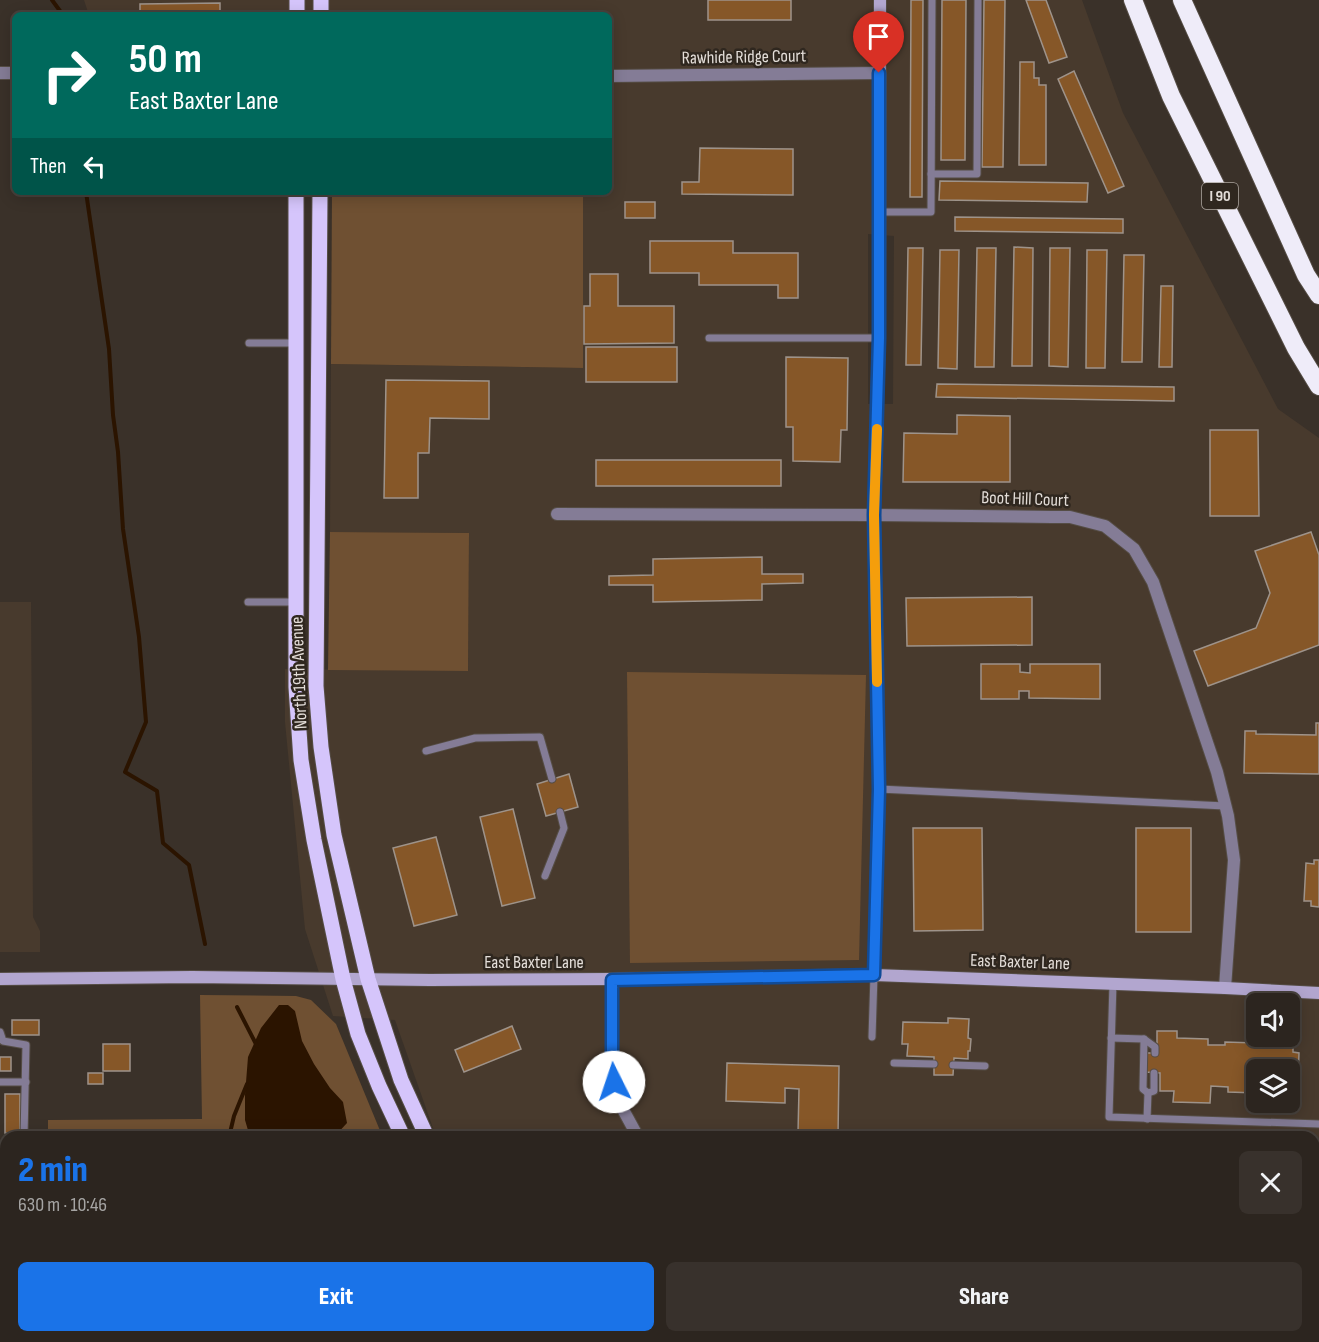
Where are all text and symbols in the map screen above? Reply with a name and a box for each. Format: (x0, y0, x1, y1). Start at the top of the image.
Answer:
pin (853, 11, 904, 73)
icon: arrive (862, 20, 895, 53)
text: 50 m (129, 34, 202, 85)
icon: right (30, 36, 108, 114)
street label: Rawhide Ridge Court (682, 45, 807, 69)
text: East Baxter Lane (129, 85, 279, 117)
icon: left (78, 150, 111, 183)
text: Then (30, 153, 66, 180)
road number: I 90 (1202, 183, 1238, 209)
street label: Boot Hill Court (981, 487, 1070, 511)
street label: North 19th Avenue (287, 616, 311, 730)
street label: East Baxter Lane (970, 950, 1070, 974)
street label: East Baxter Lane (484, 952, 584, 973)
map controls (1246, 993, 1300, 1113)
button: sound (1246, 993, 1300, 1047)
position arrow (582, 1050, 646, 1114)
button: layers (1246, 1059, 1300, 1113)
text: 2 min (18, 1149, 88, 1192)
button: close (1239, 1151, 1302, 1214)
text: 630 m · 10:46 (18, 1193, 107, 1217)
button: Exit (18, 1262, 654, 1331)
button: Share (666, 1262, 1302, 1331)

